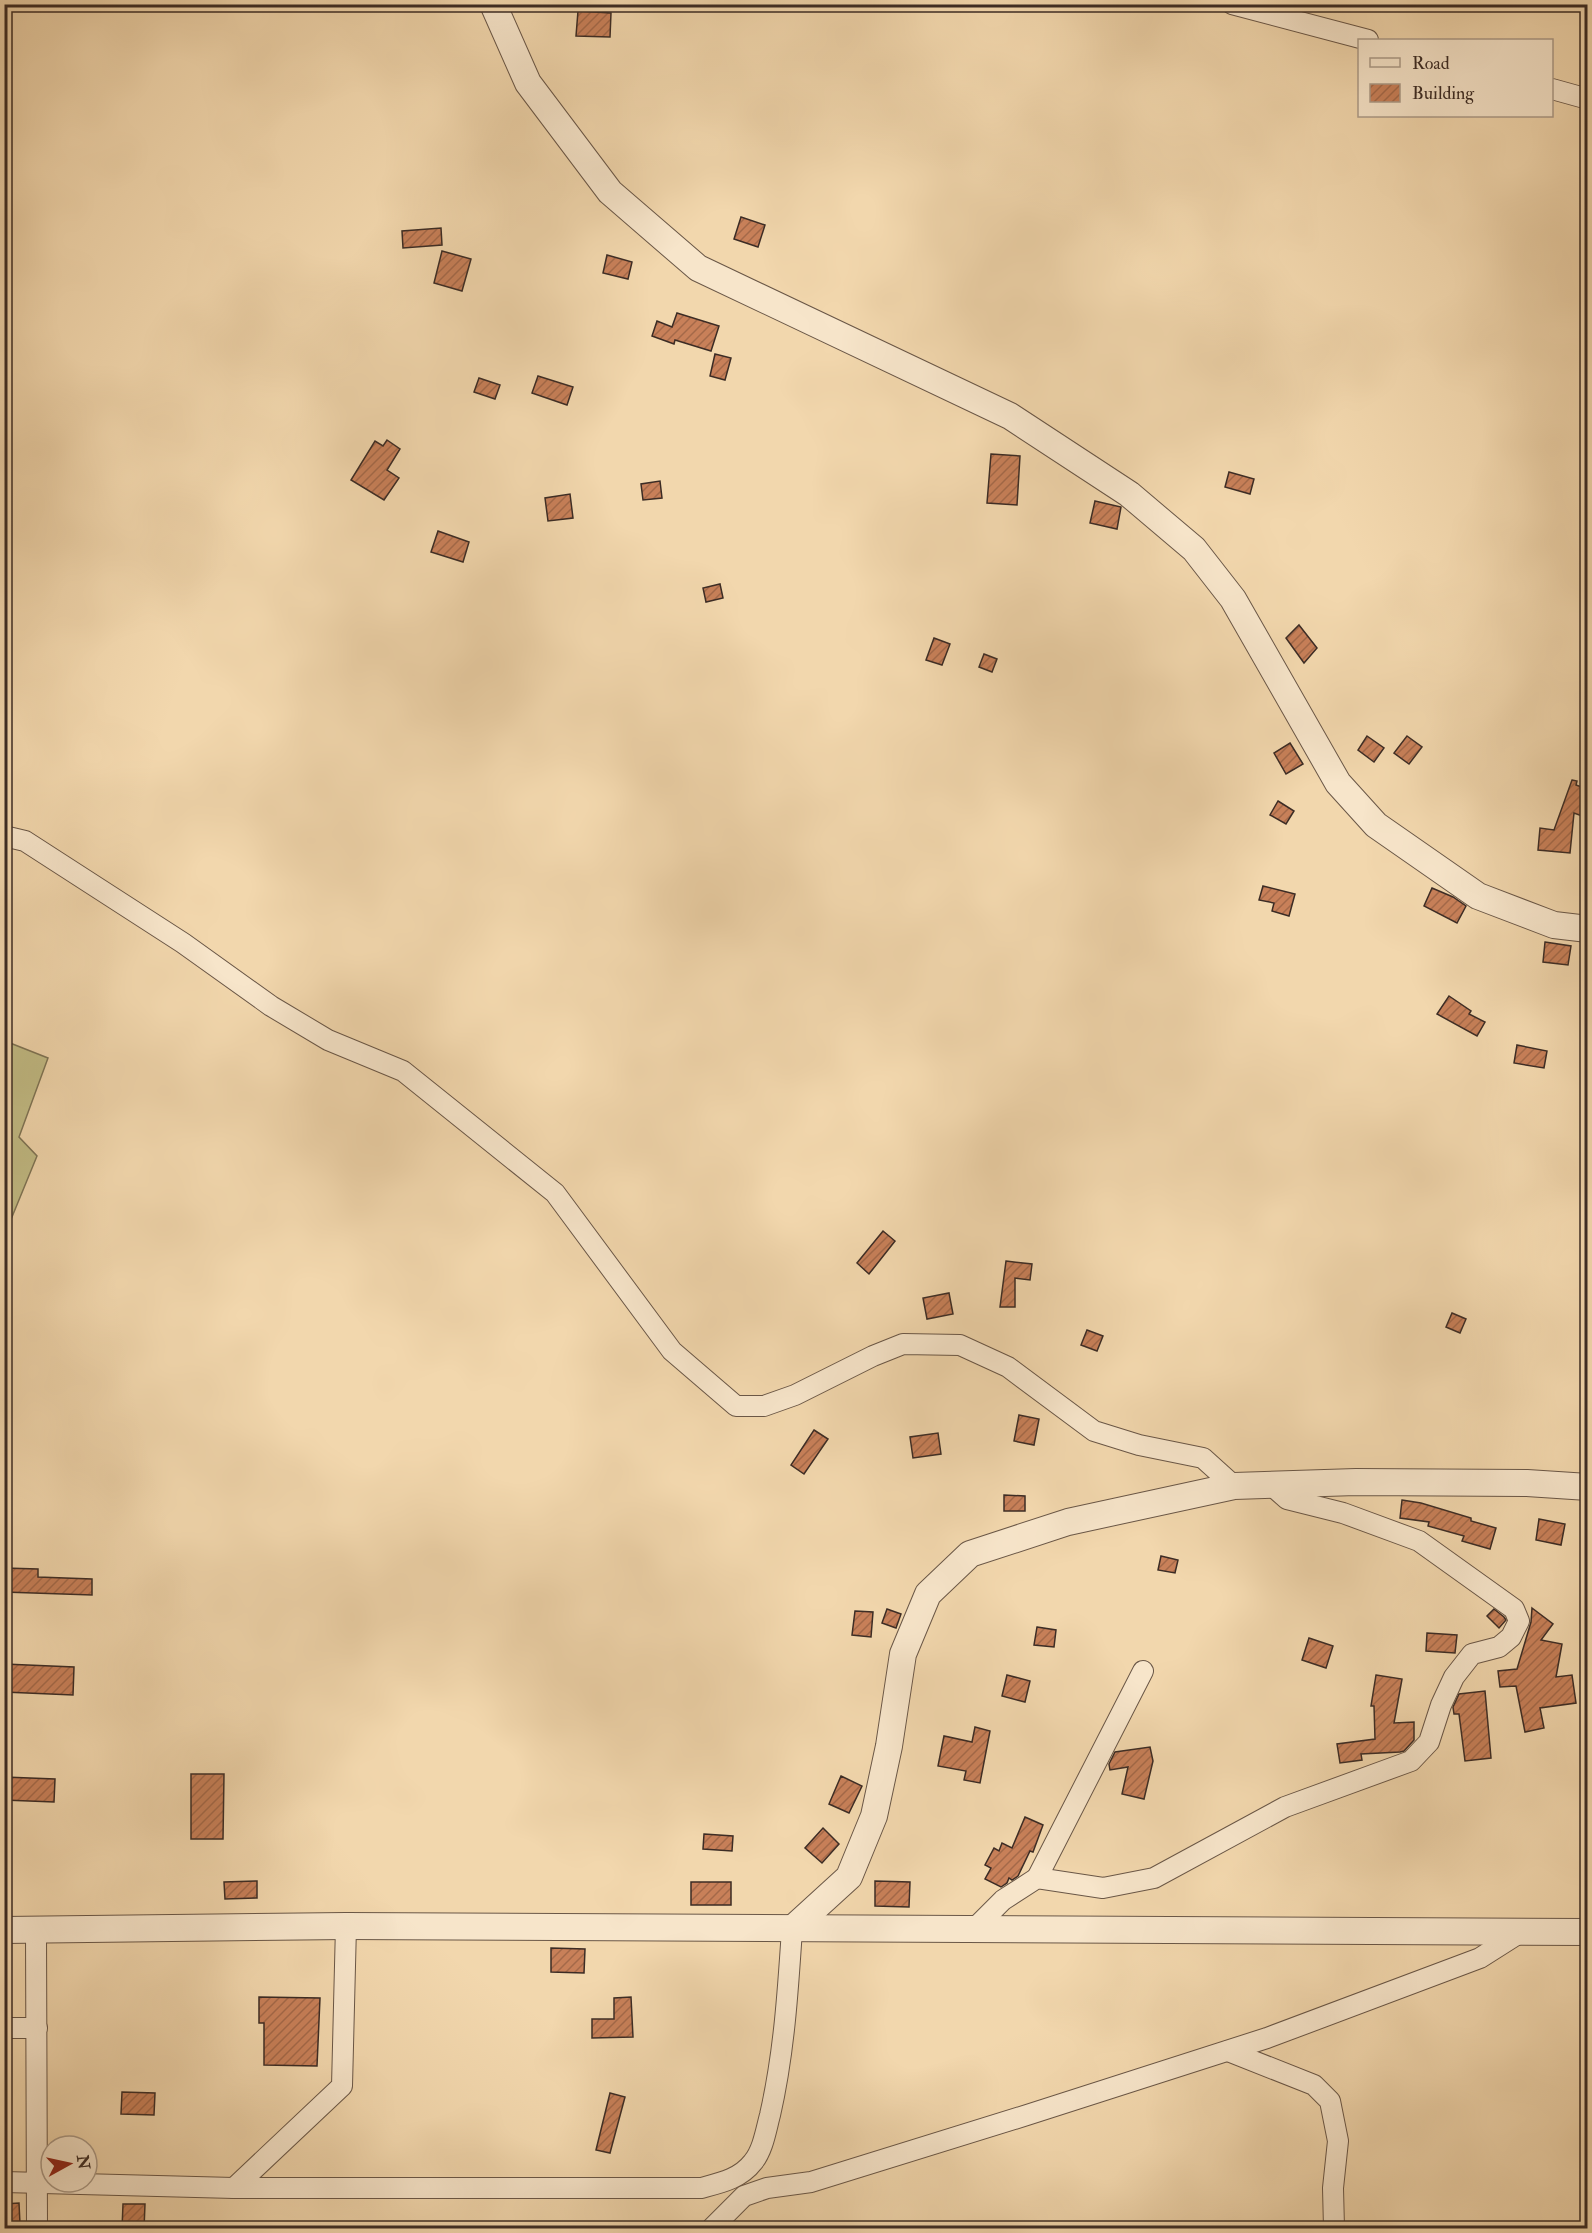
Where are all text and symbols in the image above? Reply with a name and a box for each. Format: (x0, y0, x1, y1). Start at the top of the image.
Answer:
legend (1358, 39, 1553, 117)
text: Road (1412, 52, 1450, 75)
text: Building (1412, 82, 1475, 105)
north arrow (39, 2134, 99, 2194)
text: N (72, 2153, 94, 2171)

